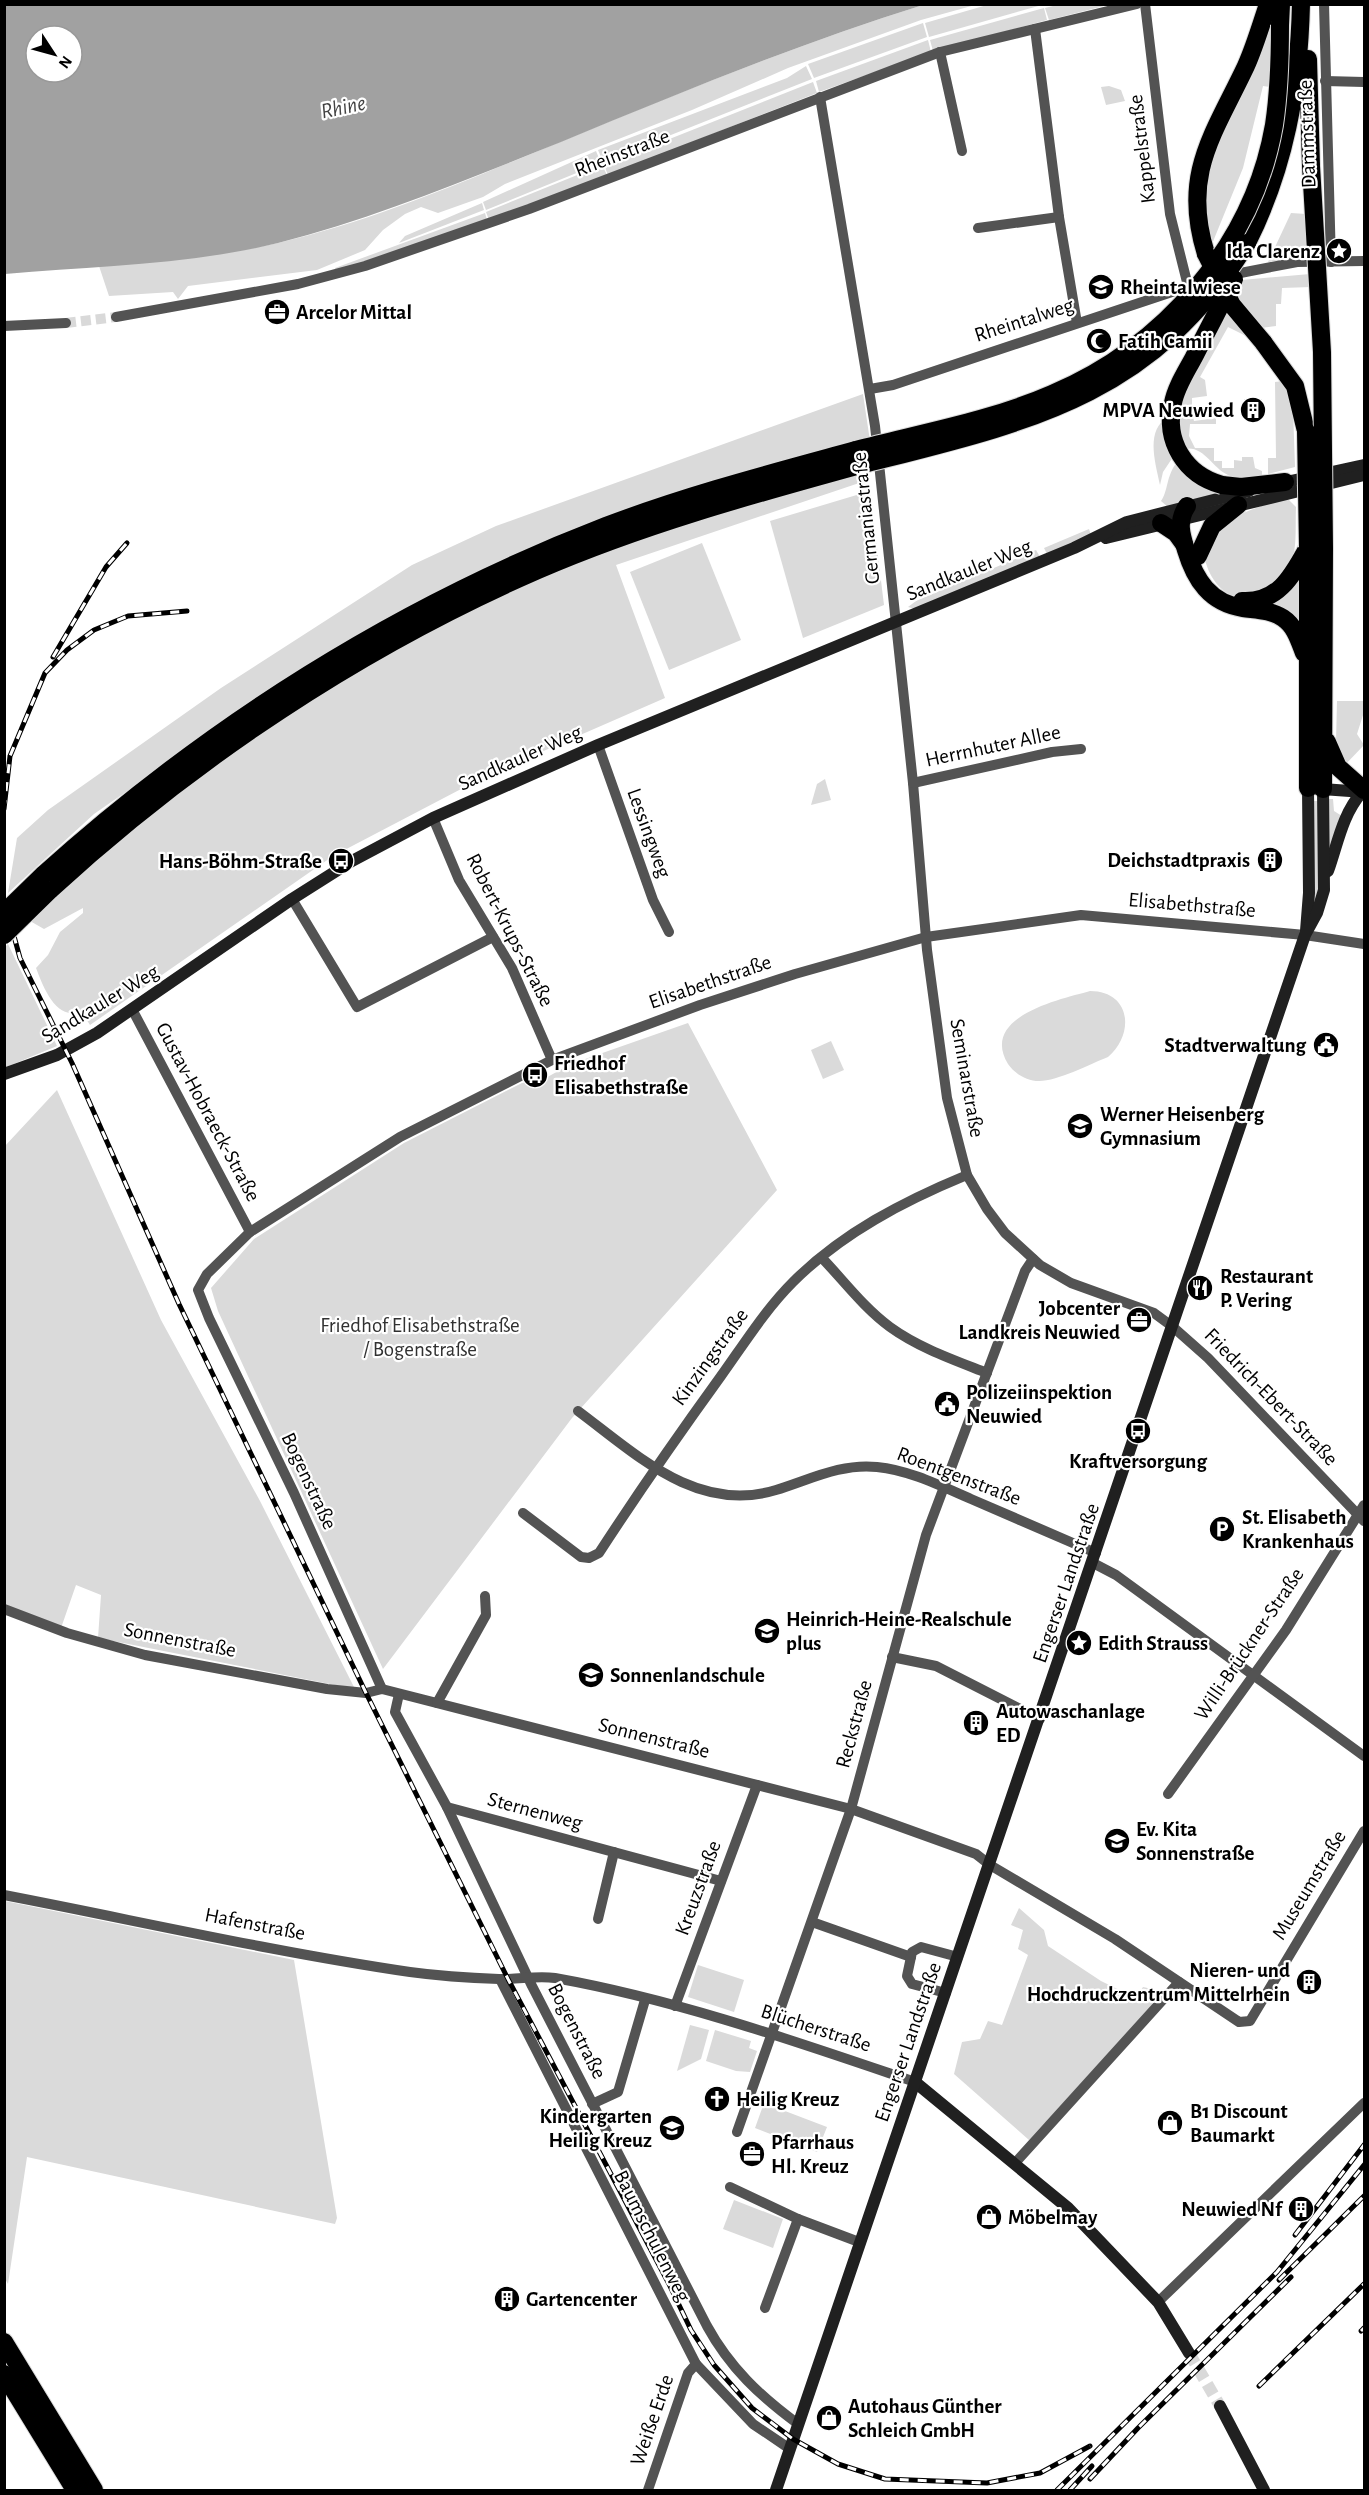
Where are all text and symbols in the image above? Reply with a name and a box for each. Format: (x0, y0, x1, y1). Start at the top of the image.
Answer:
north arrow (24, 24, 84, 84)
text: N (56, 53, 75, 71)
street label: Dammstraße (1295, 79, 1319, 189)
water label: Rhine (319, 92, 367, 122)
street label: Kappelstraße (1125, 93, 1159, 205)
street label: Rheinstraße (572, 125, 672, 181)
place icon: Ida Clarenz (1324, 236, 1354, 266)
place label: Ida Clarenz (1226, 241, 1320, 262)
school or university icon: Rheintalwiese (1086, 272, 1116, 302)
place label: Rheintalwiese (1120, 277, 1241, 298)
street label: Rheintalweg (972, 294, 1077, 346)
office icon: Arcelor Mittal (262, 297, 292, 327)
place label: Arcelor Mittal (296, 302, 412, 323)
mosque icon: Fatih Camii (1084, 326, 1114, 356)
place label: Fatih Camii (1118, 331, 1213, 352)
building icon: MPVA Neuwied (1238, 395, 1268, 425)
place label: MPVA Neuwied (1102, 400, 1234, 421)
street label: Germaniastraße (849, 451, 883, 585)
street label: Sandkauler Weg (903, 535, 1035, 605)
street label: Sandkauler Weg (455, 721, 586, 795)
street label: Herrnhuter Allee (923, 721, 1063, 771)
street label: Lessingweg (623, 786, 675, 881)
building icon: Deichstadtpraxis (1255, 845, 1285, 875)
bus stop icon: Hans-Böhm-Straße (326, 846, 356, 876)
street label: Robert-Krups-Straße (462, 850, 558, 1010)
place label: Deichstadtpraxis (1107, 850, 1250, 871)
place label: Hans-Böhm-Straße (159, 851, 322, 872)
street label: Elisabethstraße (1127, 889, 1257, 921)
street label: Elisabethstraße (646, 951, 774, 1013)
street label: Sandkauler Weg (38, 960, 163, 1047)
street label: Seminarstraße (946, 1017, 988, 1139)
street label: Gustav-Hobraeck-Straße (152, 1019, 264, 1205)
public building icon: Stadtverwaltung (1311, 1030, 1341, 1060)
place label: Stadtverwaltung (1164, 1035, 1306, 1056)
place label: Friedhof Elisabethstraße (554, 1053, 688, 1098)
bus stop icon: Friedhof Elisabethstraße (520, 1060, 550, 1090)
place label: Werner Heisenberg Gymnasium (1100, 1104, 1264, 1149)
school or university icon: Werner Heisenberg Gymnasium (1065, 1111, 1095, 1141)
place label: Restaurant P. Vering (1220, 1266, 1313, 1311)
restaurant icon: Restaurant P. Vering (1185, 1273, 1215, 1303)
place label: Jobcenter Landkreis Neuwied (958, 1298, 1121, 1343)
street label: Kinzingstraße (668, 1305, 752, 1409)
office icon: Jobcenter Landkreis Neuwied (1124, 1305, 1154, 1335)
park label: Friedhof Elisabethstraße / Bogenstraße (320, 1315, 520, 1360)
street label: Friedrich-Ebert-Straße (1200, 1324, 1342, 1470)
place label: Polizeiinspektion Neuwied (966, 1382, 1112, 1427)
public building icon: Polizeiinspektion Neuwied (932, 1389, 962, 1419)
bus stop icon: Kraftversorgung (1123, 1416, 1153, 1446)
street label: Bogenstraße (277, 1429, 341, 1533)
street label: Roentgenstraße (894, 1443, 1024, 1509)
place label: Kraftversorgung (1069, 1451, 1207, 1472)
street label: Engerser Landstraße (1029, 1501, 1103, 1665)
place label: St. Elisabeth Krankenhaus (1242, 1507, 1354, 1552)
parking icon: St. Elisabeth Krankenhaus (1207, 1514, 1237, 1544)
street label: Willi-Brückner-Straße (1190, 1564, 1308, 1724)
place label: Heinrich-Heine-Realschule plus (786, 1609, 1012, 1654)
school or university icon: Heinrich-Heine-Realschule plus (752, 1616, 782, 1646)
street label: Sonnenstraße (122, 1619, 238, 1661)
place icon: Edith Strauss (1064, 1628, 1094, 1658)
place label: Edith Strauss (1098, 1633, 1208, 1654)
school or university icon: Sonnenlandschule (576, 1660, 606, 1690)
place label: Sonnenlandschule (610, 1665, 765, 1686)
street label: Reckstraße (832, 1678, 876, 1770)
place label: Autowaschanlage ED (996, 1701, 1145, 1746)
building icon: Autowaschanlage ED (961, 1708, 991, 1738)
street label: Sonnenstraße (596, 1714, 712, 1762)
street label: Sternenweg (485, 1788, 585, 1834)
place label: Ev. Kita Sonnenstraße (1136, 1819, 1254, 1864)
school or university icon: Ev. Kita Sonnenstraße (1102, 1826, 1132, 1856)
street label: Museumstraße (1268, 1827, 1350, 1943)
street label: Kreuzstraße (671, 1838, 725, 1938)
street label: Hafenstraße (203, 1904, 307, 1944)
street label: Engerser Landstraße (871, 1960, 945, 2124)
place label: Nieren- und Hochdruckzentrum Mittelrhein (1027, 1960, 1290, 2005)
building icon: Nieren- und Hochdruckzentrum Mittelrhein (1294, 1967, 1324, 1997)
street label: Bogenstraße (544, 1980, 610, 2082)
street label: Blücherstraße (758, 2000, 874, 2056)
church icon: Heilig Kreuz (702, 2084, 732, 2114)
place label: Heilig Kreuz (736, 2089, 840, 2110)
place label: B1 Discount Baumarkt (1190, 2101, 1288, 2146)
place label: Kindergarten Heilig Kreuz (539, 2106, 652, 2151)
shop icon: B1 Discount Baumarkt (1155, 2108, 1185, 2138)
school or university icon: Kindergarten Heilig Kreuz (657, 2113, 687, 2143)
place label: Pfarrhaus Hl. Kreuz (771, 2132, 854, 2177)
office icon: Pfarrhaus Hl. Kreuz (737, 2139, 767, 2169)
street label: Baumschulenweg (610, 2167, 695, 2306)
building icon: Neuwied Nf (1286, 2194, 1316, 2224)
place label: Neuwied Nf (1181, 2199, 1284, 2220)
shop icon: Möbelmay (974, 2202, 1004, 2232)
place label: Möbelmay (1008, 2207, 1098, 2228)
building icon: Gartencenter (492, 2284, 522, 2314)
place label: Gartencenter (526, 2289, 638, 2310)
street label: Weiße Erde (627, 2372, 677, 2468)
place label: Autohaus Günther Schleich GmbH (848, 2396, 1002, 2441)
shop icon: Autohaus Günther Schleich GmbH (814, 2403, 844, 2433)

